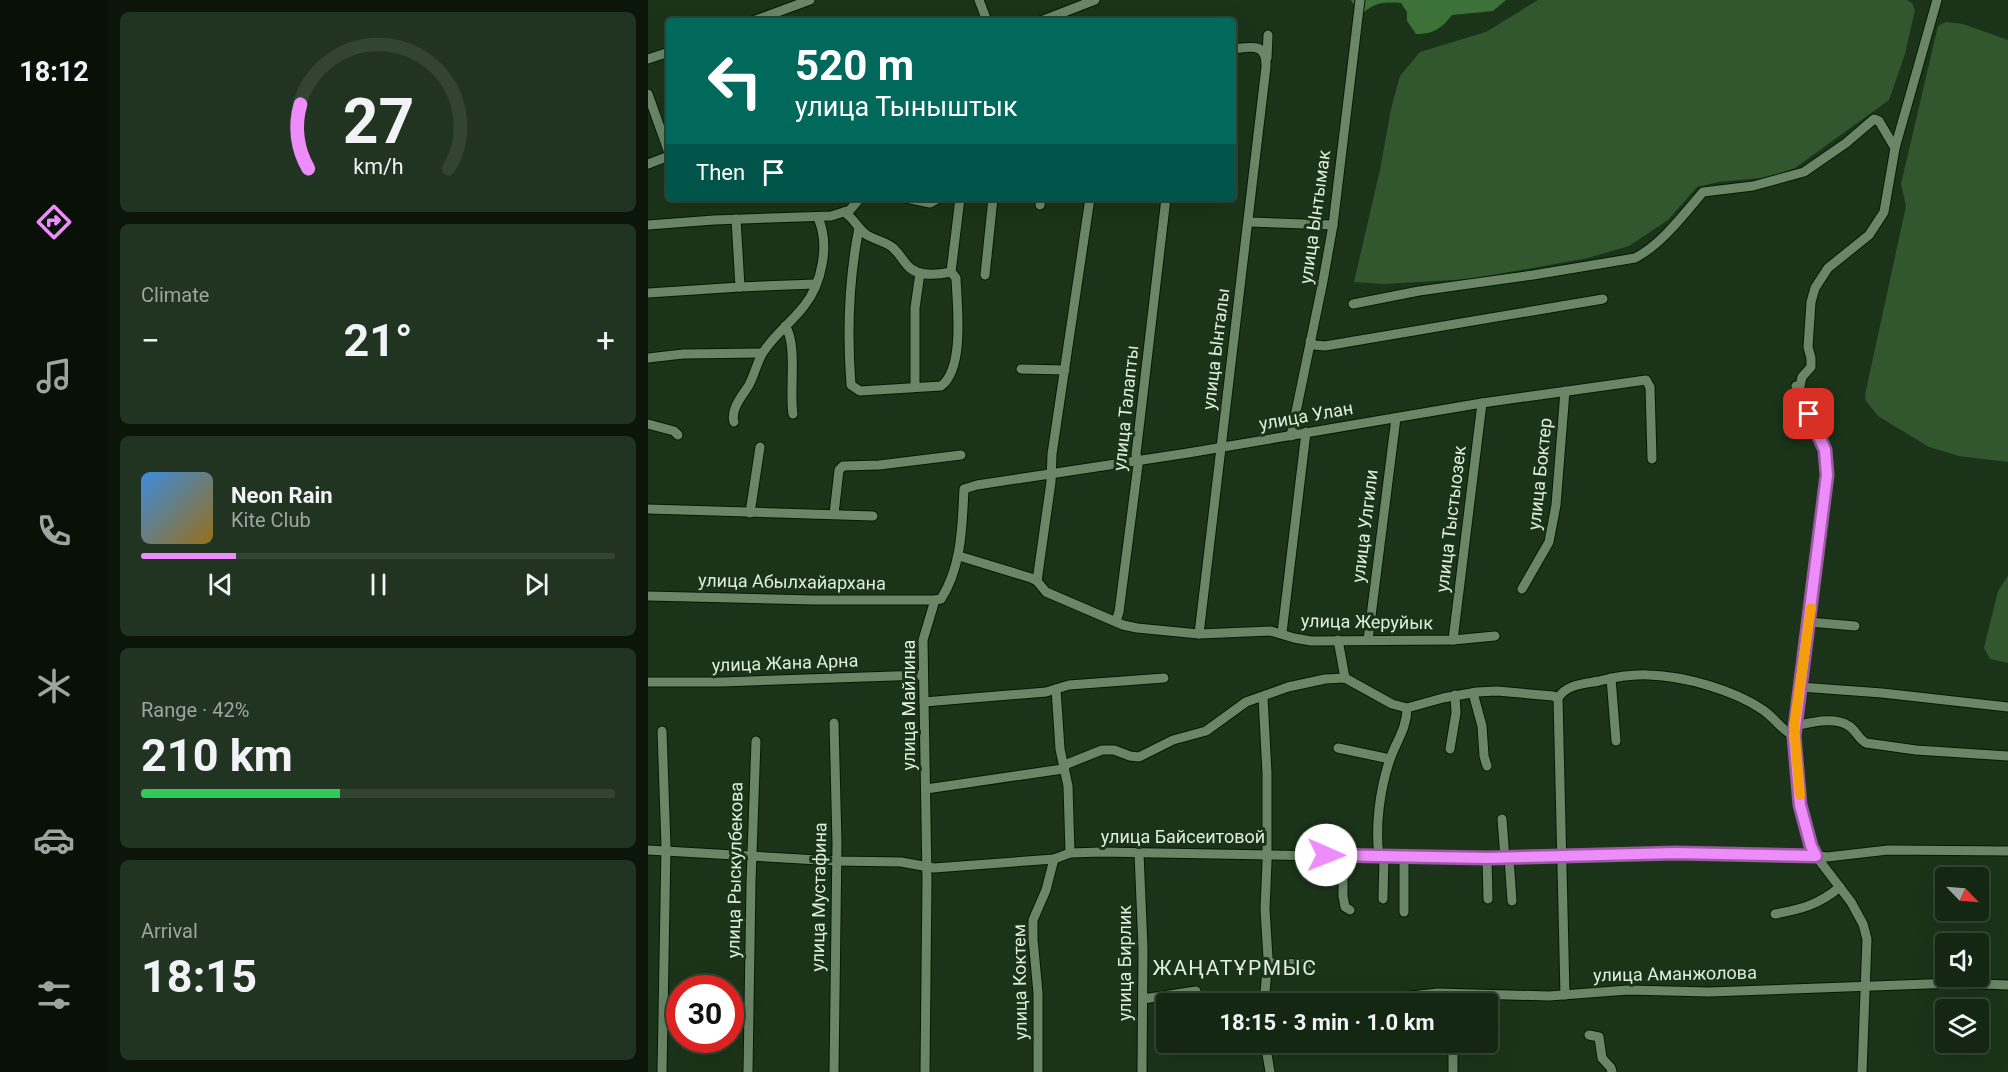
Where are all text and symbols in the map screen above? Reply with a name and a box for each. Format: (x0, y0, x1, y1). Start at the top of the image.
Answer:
text: 520 m (795, 41, 914, 90)
icon: left (696, 42, 774, 120)
text: 18:12 (19, 56, 89, 88)
text: 27 (342, 85, 414, 158)
text: улица Тыныштык (795, 91, 1018, 123)
street label: улица Ынтымак (1295, 148, 1334, 285)
text: km/h (353, 154, 403, 179)
icon: arrive (757, 156, 790, 189)
text: Then (696, 160, 745, 185)
icon: directions (33, 201, 75, 243)
text: Climate (141, 283, 209, 307)
street label: улица Ынталы (1198, 287, 1233, 411)
text: 21° (343, 314, 413, 367)
text: − (141, 321, 160, 360)
text: + (596, 321, 615, 360)
street label: улица Талапты (1108, 344, 1143, 472)
icon: music (33, 355, 75, 397)
pin (1783, 388, 1834, 439)
street label: улица Улан (1257, 397, 1355, 434)
icon: arrive (1792, 397, 1825, 430)
street label: улица Боктер (1523, 417, 1556, 531)
street label: улица Тыстыозек (1431, 444, 1470, 594)
street label: улица Улгили (1347, 468, 1382, 584)
text: Neon Rain (231, 483, 333, 508)
text: Kite Club (231, 508, 311, 532)
icon: phone (33, 510, 75, 552)
icon: previous (204, 568, 237, 601)
icon: pause (362, 568, 395, 601)
icon: next (520, 568, 553, 601)
street label: улица Абылхайархана (698, 569, 886, 594)
street label: улица Жеруйык (1301, 610, 1434, 633)
street label: улица Майлина (898, 640, 919, 770)
street label: улица Жана Арна (711, 649, 859, 676)
icon: climate (33, 665, 75, 707)
text: Range · 42% (141, 698, 249, 722)
text: 210 km (141, 729, 293, 782)
street label: улица Рыскулбекова (722, 782, 747, 958)
icon: car (33, 819, 75, 861)
street label: улица Мустафина (807, 822, 830, 972)
position arrow (1294, 823, 1358, 887)
street label: улица Байсеитовой (1101, 826, 1265, 847)
north arrow (1935, 867, 1989, 921)
map controls (1935, 867, 1989, 1053)
street label: улица Бирлик (1114, 905, 1135, 1021)
text: Arrival (141, 919, 198, 943)
street label: улица Коктем (1008, 924, 1031, 1040)
button: sound (1935, 933, 1989, 987)
text: 18:15 (141, 950, 257, 1003)
district label: ЖАҢАТҰРМЫС (1153, 956, 1317, 980)
street label: улица Аманжолова (1593, 962, 1757, 985)
icon: filters (33, 974, 75, 1016)
speed limit sign: 30 (666, 975, 744, 1053)
button: layers (1935, 999, 1989, 1053)
text: 18:15 · 3 min · 1.0 km (1219, 1010, 1435, 1035)

